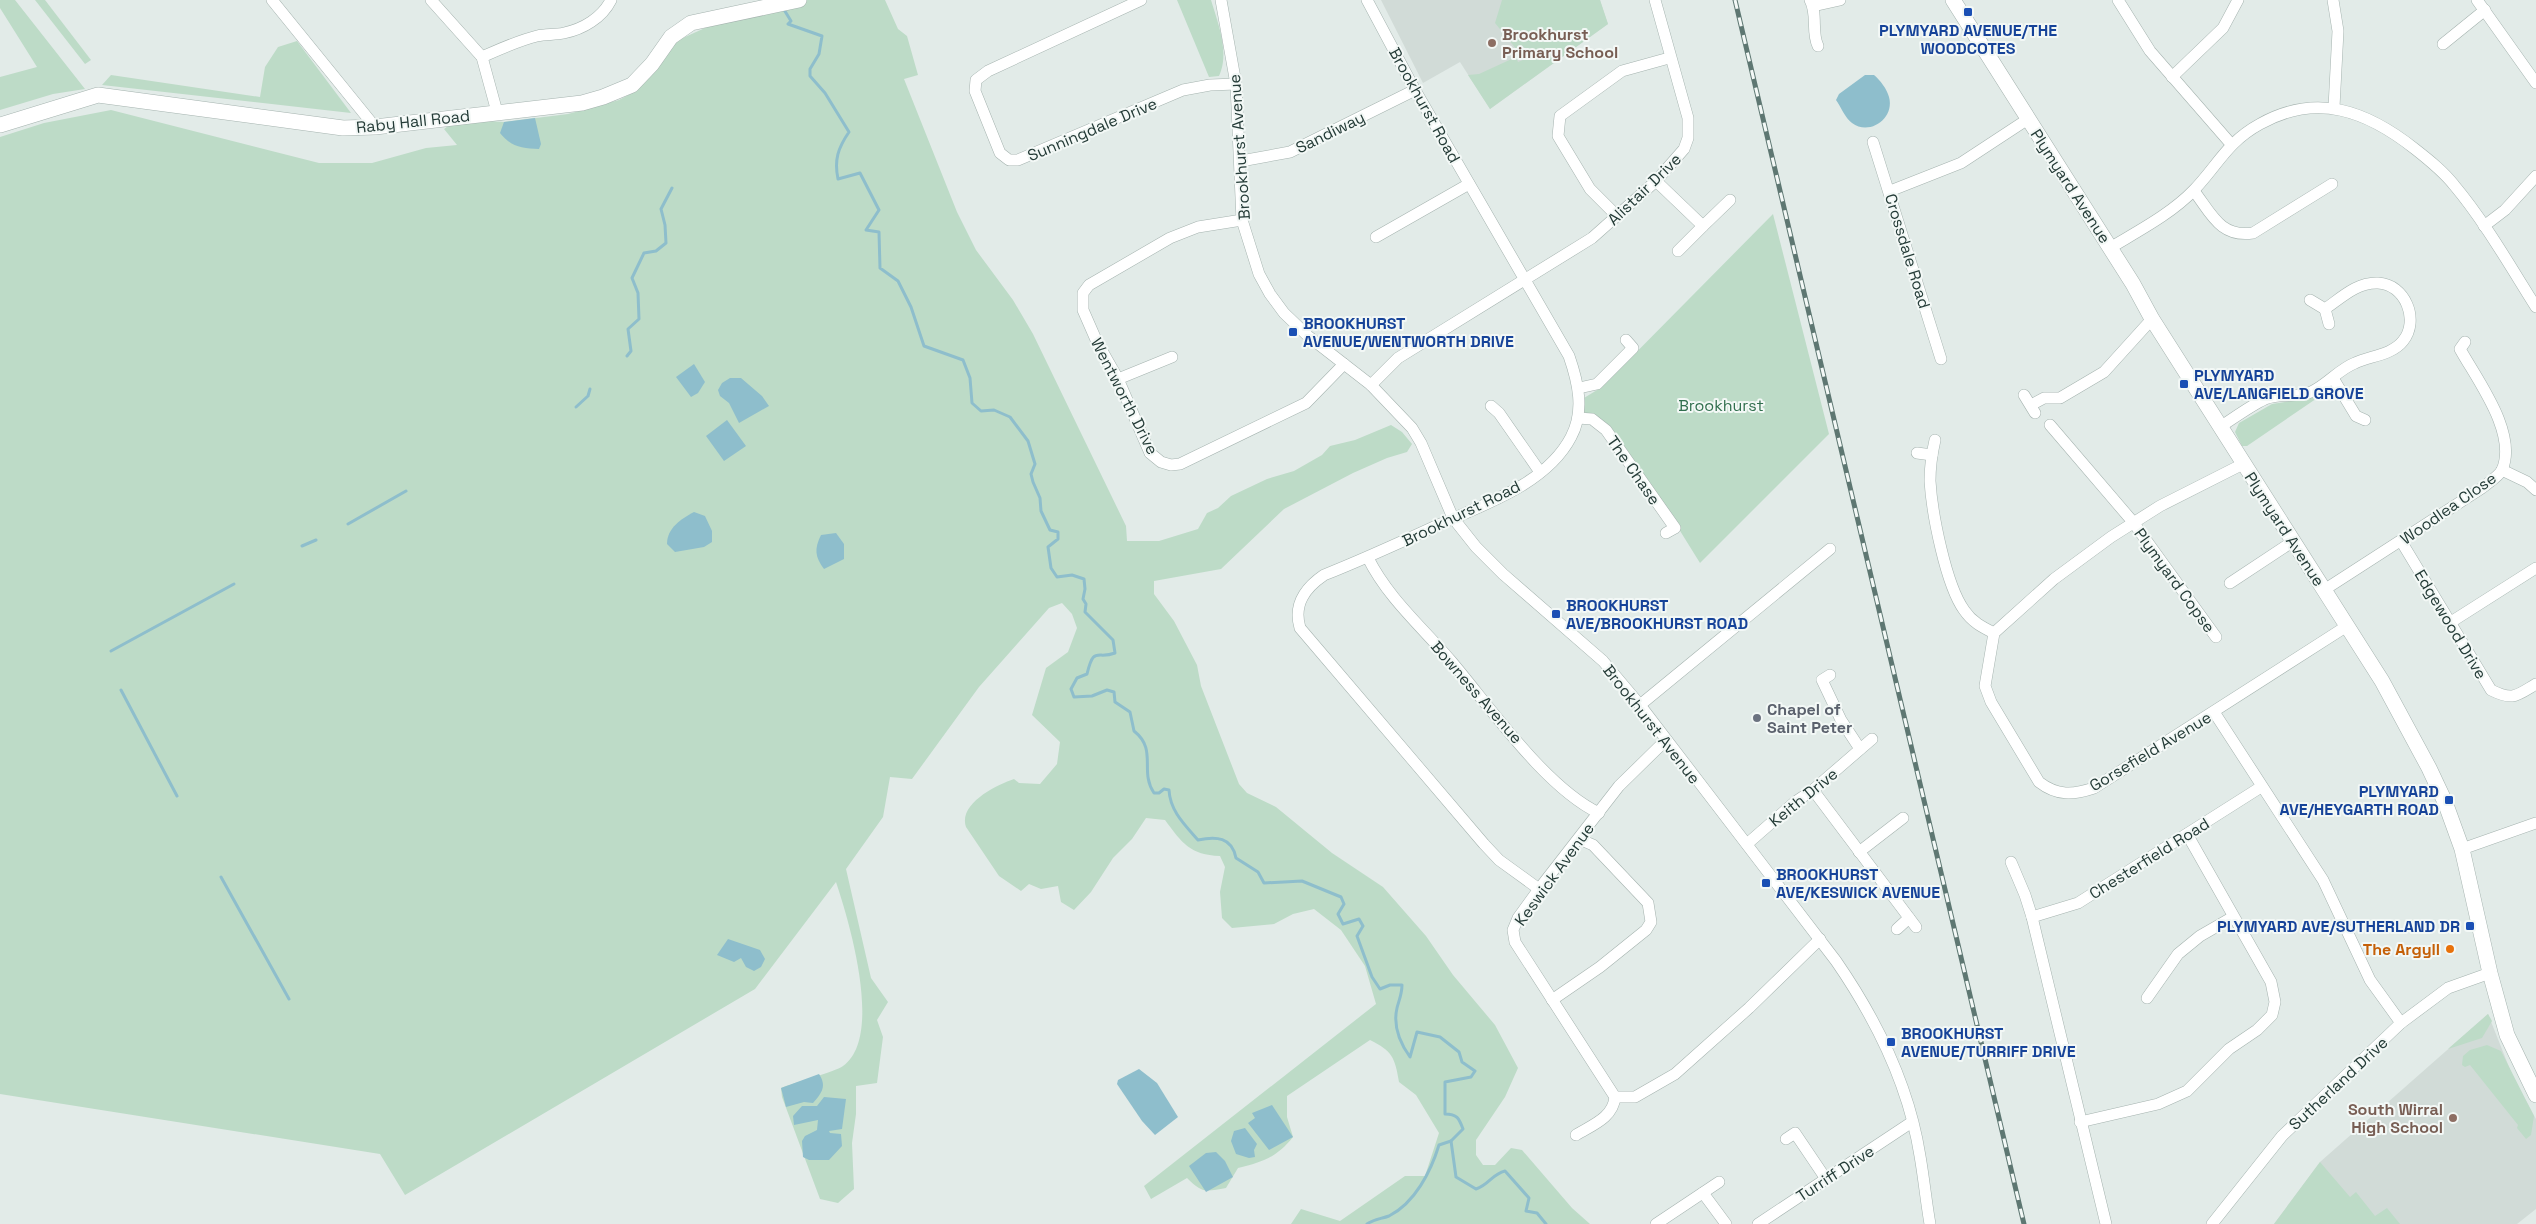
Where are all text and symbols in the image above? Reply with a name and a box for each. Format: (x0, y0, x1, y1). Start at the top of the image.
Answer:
marker: PLYMYARD AVENUE/THE WOODCOTES (1962, 6, 1974, 18)
place label: PLYMYARD AVENUE/THE WOODCOTES (1879, 20, 2057, 59)
place label: Brookhurst Primary School (1502, 24, 1618, 63)
marker: Brookhurst Primary School (1486, 37, 1498, 49)
street label: Brookhurst Road (1384, 44, 1465, 167)
street label: Brookhurst Avenue (1224, 73, 1255, 221)
street label: Sunningdale Drive (1024, 93, 1160, 166)
street label: Raby Hall Road (355, 105, 471, 138)
street label: Sandiway (1292, 107, 1368, 158)
street label: Plymyard Avenue (2026, 125, 2115, 248)
street label: Alistair Drive (1603, 149, 1686, 230)
street label: Crossdale Road (1880, 191, 1935, 311)
place label: BROOKHURST AVENUE/WENTWORTH DRIVE (1303, 313, 1514, 352)
marker: BROOKHURST AVENUE/WENTWORTH DRIVE (1287, 326, 1299, 338)
street label: Wentworth Drive (1086, 334, 1163, 458)
place label: PLYMYARD AVE/LANGFIELD GROVE (2194, 365, 2364, 404)
marker: PLYMYARD AVE/LANGFIELD GROVE (2178, 378, 2190, 390)
park label: Brookhurst (1678, 395, 1764, 416)
street label: The Chase (1602, 432, 1665, 509)
street label: Plymyard Avenue (2240, 468, 2329, 591)
street label: Woodlea Close (2396, 468, 2500, 549)
street label: Brookhurst Road (1399, 476, 1524, 551)
street label: Plymyard Copse (2130, 524, 2220, 637)
street label: Edgewood Drive (2410, 566, 2492, 683)
place label: BROOKHURST AVE/BROOKHURST ROAD (1566, 595, 1748, 634)
marker: BROOKHURST AVE/BROOKHURST ROAD (1550, 608, 1562, 620)
street label: Bowness Avenue (1426, 637, 1527, 748)
street label: Brookhurst Avenue (1598, 660, 1705, 788)
place label: Chapel of Saint Peter (1767, 699, 1852, 738)
street label: Gorsefield Avenue (2085, 707, 2215, 796)
marker: Chapel of Saint Peter (1751, 712, 1763, 724)
street label: Keith Drive (1765, 763, 1842, 831)
place label: PLYMYARD AVE/HEYGARTH ROAD (2279, 781, 2439, 820)
marker: PLYMYARD AVE/HEYGARTH ROAD (2443, 794, 2455, 806)
street label: Chesterfield Road (2085, 813, 2213, 904)
street label: Keswick Avenue (1510, 819, 1599, 930)
place label: BROOKHURST AVE/KESWICK AVENUE (1776, 864, 1940, 903)
marker: BROOKHURST AVE/KESWICK AVENUE (1760, 877, 1772, 889)
place label: PLYMYARD AVE/SUTHERLAND DR (2217, 916, 2460, 937)
marker: PLYMYARD AVE/SUTHERLAND DR (2464, 920, 2476, 932)
place label: The Argyll (2363, 939, 2440, 960)
marker: The Argyll (2444, 943, 2456, 955)
place label: BROOKHURST AVENUE/TURRIFF DRIVE (1901, 1023, 2076, 1062)
street label: Sutherland Drive (2284, 1032, 2392, 1135)
marker: BROOKHURST AVENUE/TURRIFF DRIVE (1885, 1036, 1897, 1048)
place label: South Wirral High School (2348, 1099, 2443, 1138)
marker: South Wirral High School (2447, 1112, 2459, 1124)
street label: Turriff Drive (1792, 1140, 1878, 1206)

